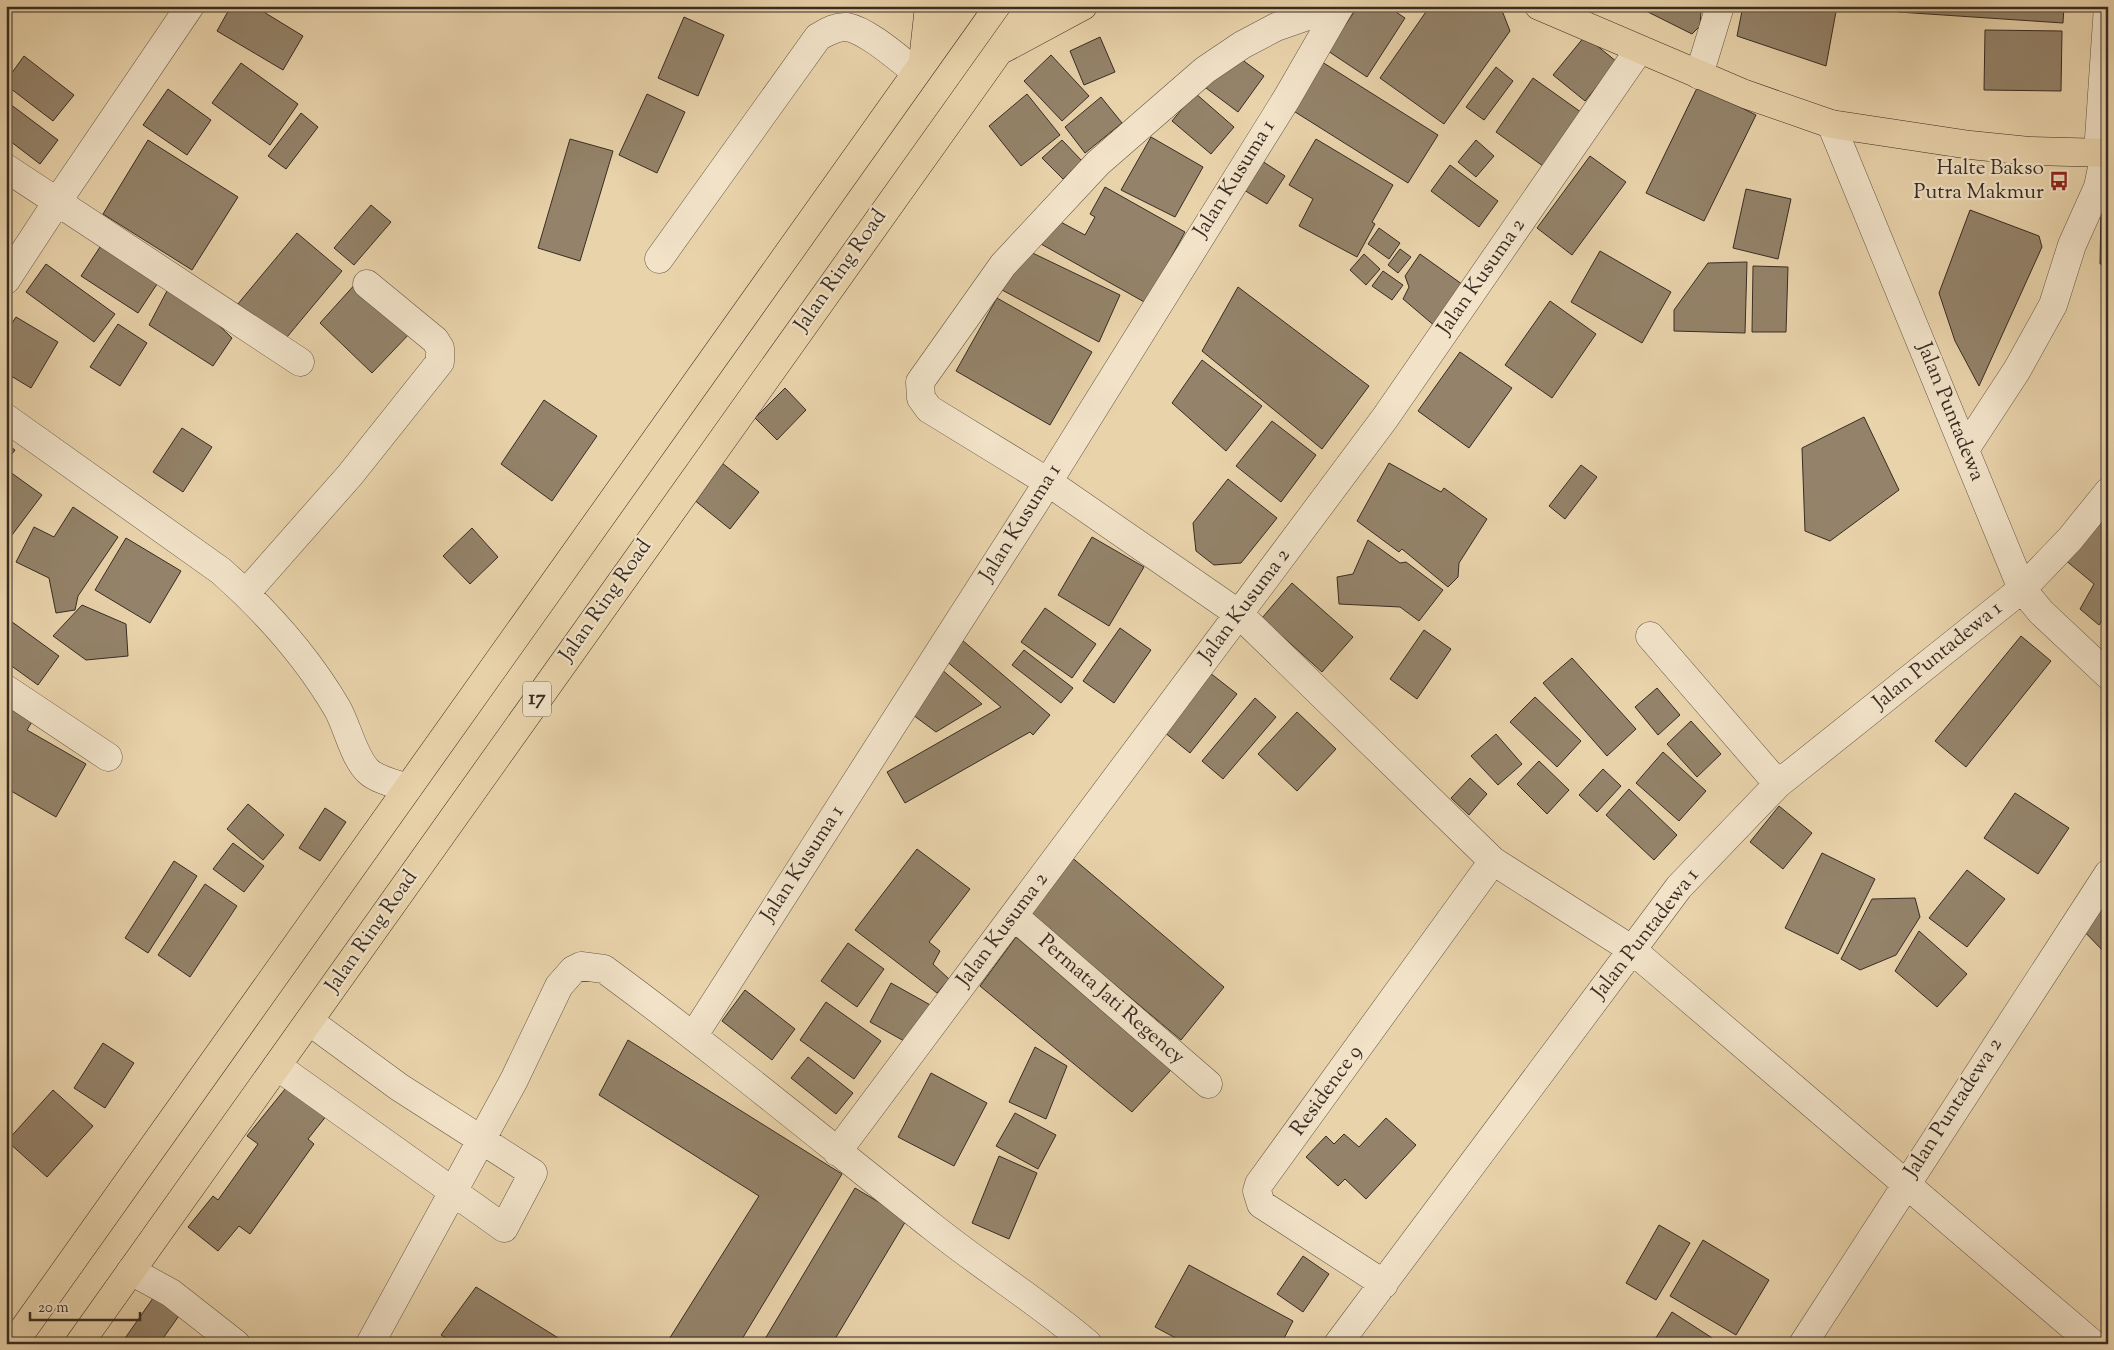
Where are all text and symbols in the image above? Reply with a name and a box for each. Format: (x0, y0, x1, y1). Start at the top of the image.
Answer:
street label: Jalan Kusuma 1 (1186, 114, 1283, 245)
place label: Halte Bakso Putra Makmur (1914, 154, 2044, 208)
bus stop icon: Halte Bakso Putra Makmur (2048, 170, 2070, 192)
street label: Jalan Ring Road (787, 204, 894, 339)
street label: Jalan Kusuma 2 (1430, 212, 1534, 342)
street label: Jalan Puntadewa (1908, 337, 1992, 486)
street label: Jalan Kusuma 1 (972, 458, 1069, 589)
street label: Jalan Ring Road (552, 534, 659, 669)
street label: Jalan Kusuma 2 (1191, 542, 1298, 670)
street label: Jalan Puntadewa 1 (1866, 594, 2009, 718)
road number: 17 (523, 682, 551, 716)
street label: Jalan Kusuma 1 (753, 800, 852, 929)
street label: Jalan Puntadewa 1 (1585, 862, 1707, 1007)
street label: Jalan Ring Road (318, 865, 425, 1000)
street label: Jalan Kusuma 2 (949, 866, 1056, 994)
street label: Permata Jati Regency (1031, 928, 1191, 1073)
street label: Jalan Puntadewa 2 (1897, 1032, 2011, 1185)
street label: Residence 9 (1284, 1039, 1370, 1143)
scale bar (30, 1290, 140, 1322)
text: 20 m (38, 1298, 69, 1319)

